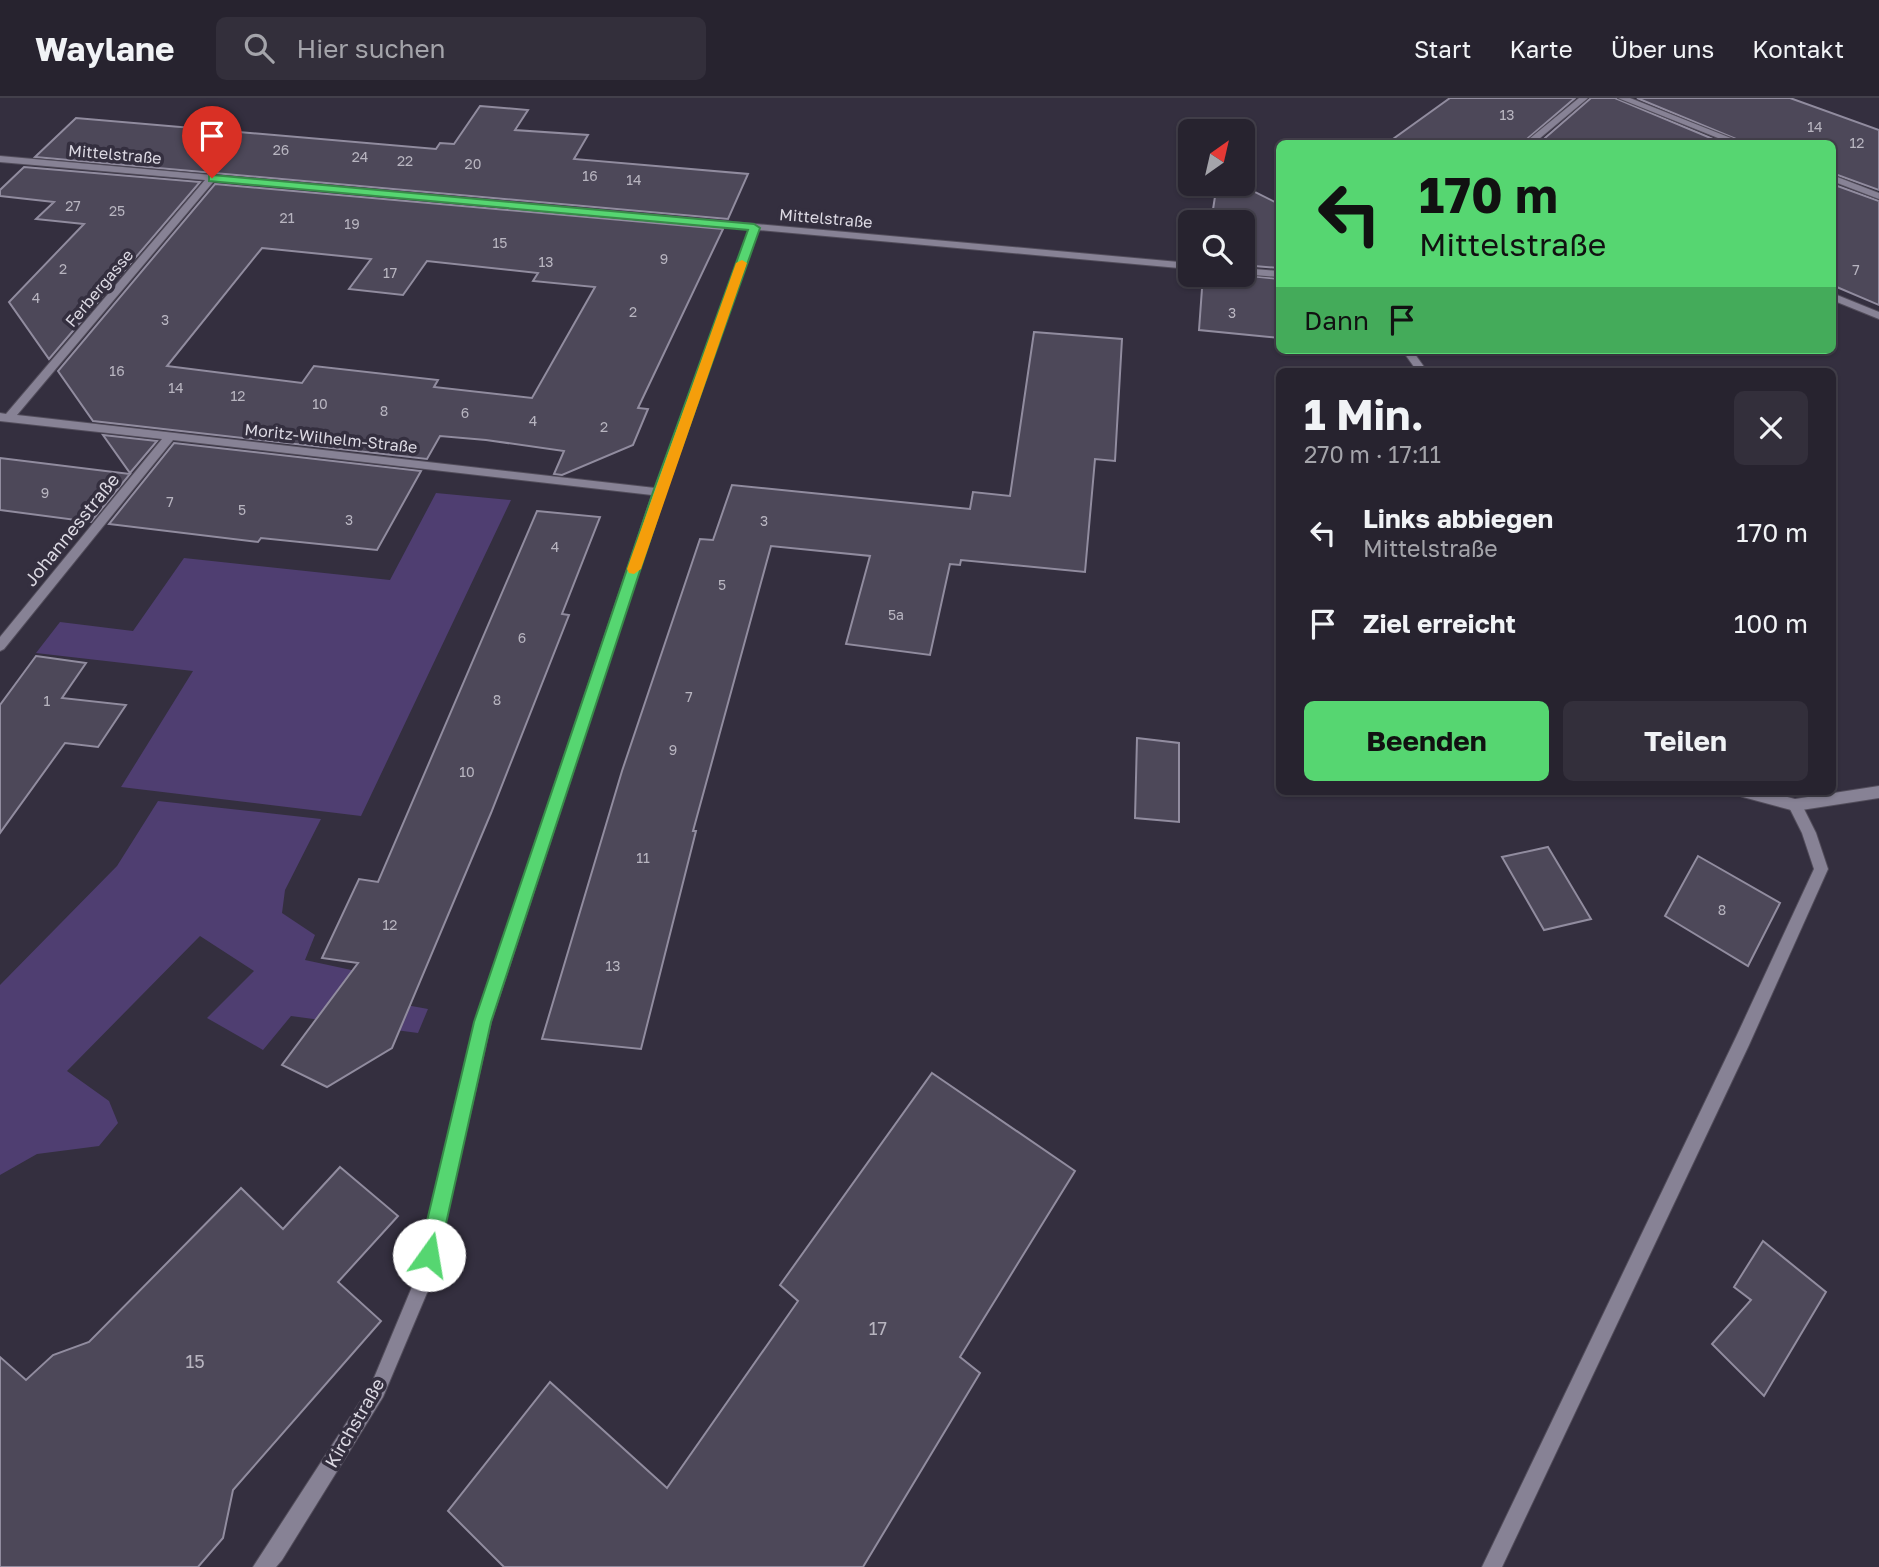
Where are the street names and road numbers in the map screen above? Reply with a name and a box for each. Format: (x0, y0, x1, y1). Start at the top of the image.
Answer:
street label: Mittelstraße (67, 140, 163, 168)
street label: Mittelstraße (778, 204, 874, 232)
street label: Ferbergasse (61, 245, 137, 331)
street label: Moritz-Wilhelm-Straße (244, 419, 418, 457)
street label: Johannesstraße (19, 469, 123, 590)
street label: Kirchstraße (320, 1374, 389, 1471)

